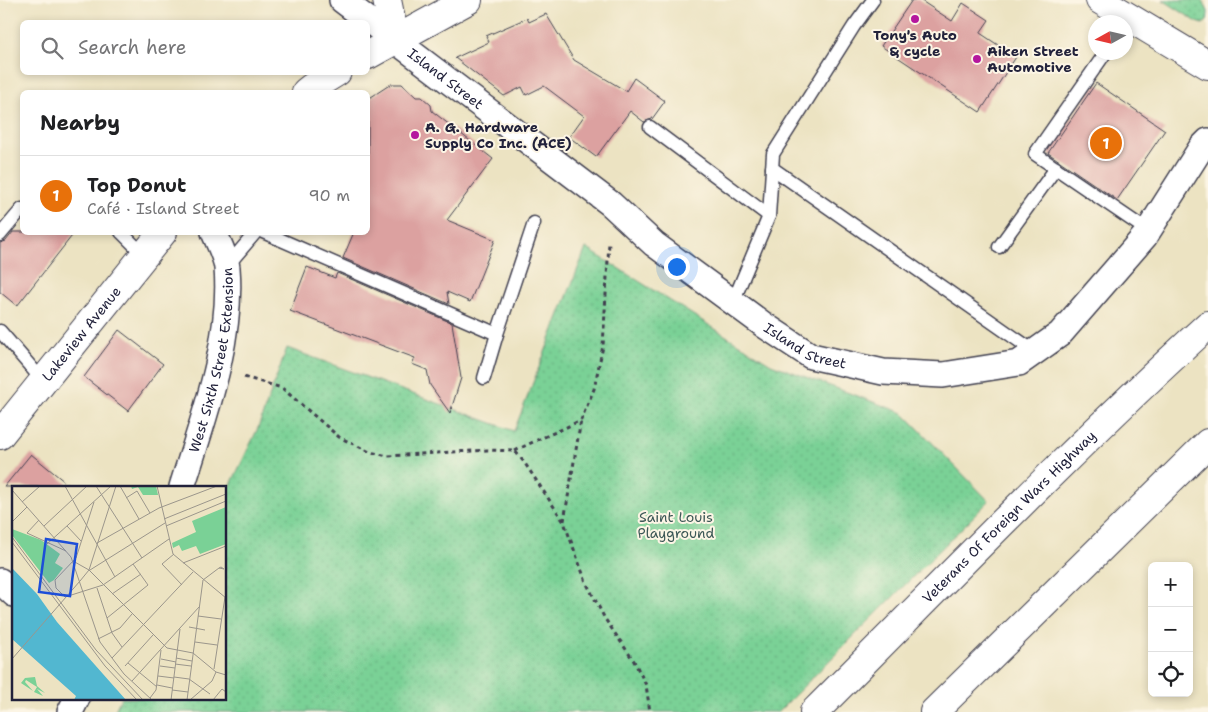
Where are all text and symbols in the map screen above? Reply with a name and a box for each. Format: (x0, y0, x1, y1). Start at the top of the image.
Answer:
marker: Tony's Auto & cycle (909, 13, 921, 25)
north arrow (1088, 15, 1133, 60)
search box (20, 20, 370, 75)
place label: Tony's Auto & cycle (873, 26, 957, 60)
icon: search (38, 34, 66, 62)
text: Search here (78, 35, 187, 60)
place label: Aiken Street Automotive (987, 42, 1079, 76)
street label: Island Street (404, 44, 487, 113)
marker: Aiken Street Automotive (971, 53, 983, 65)
text: Nearby (40, 109, 120, 137)
place label: A. G. Hardware Supply Co Inc. (ACE) (425, 118, 572, 152)
pin: 1 (1090, 124, 1122, 162)
marker: A. G. Hardware Supply Co Inc. (ACE) (409, 129, 421, 141)
text: Top Donut (87, 173, 186, 198)
text: 1 (52, 185, 60, 206)
text: 90 m (309, 185, 350, 206)
text: Café · Island Street (87, 198, 239, 219)
your location (664, 254, 690, 280)
street label: West Sixth Street Extension (185, 267, 237, 455)
street label: Lakeview Avenue (38, 282, 125, 385)
street label: Island Street (761, 318, 848, 373)
street label: Veterans Of Foreign Wars Highway (918, 427, 1100, 607)
inset map (12, 486, 226, 700)
park label: Saint Louis Playground (638, 508, 715, 542)
map controls (1148, 562, 1193, 697)
button: + (1148, 562, 1193, 607)
button: − (1148, 607, 1193, 652)
button: locate (1148, 652, 1193, 697)

